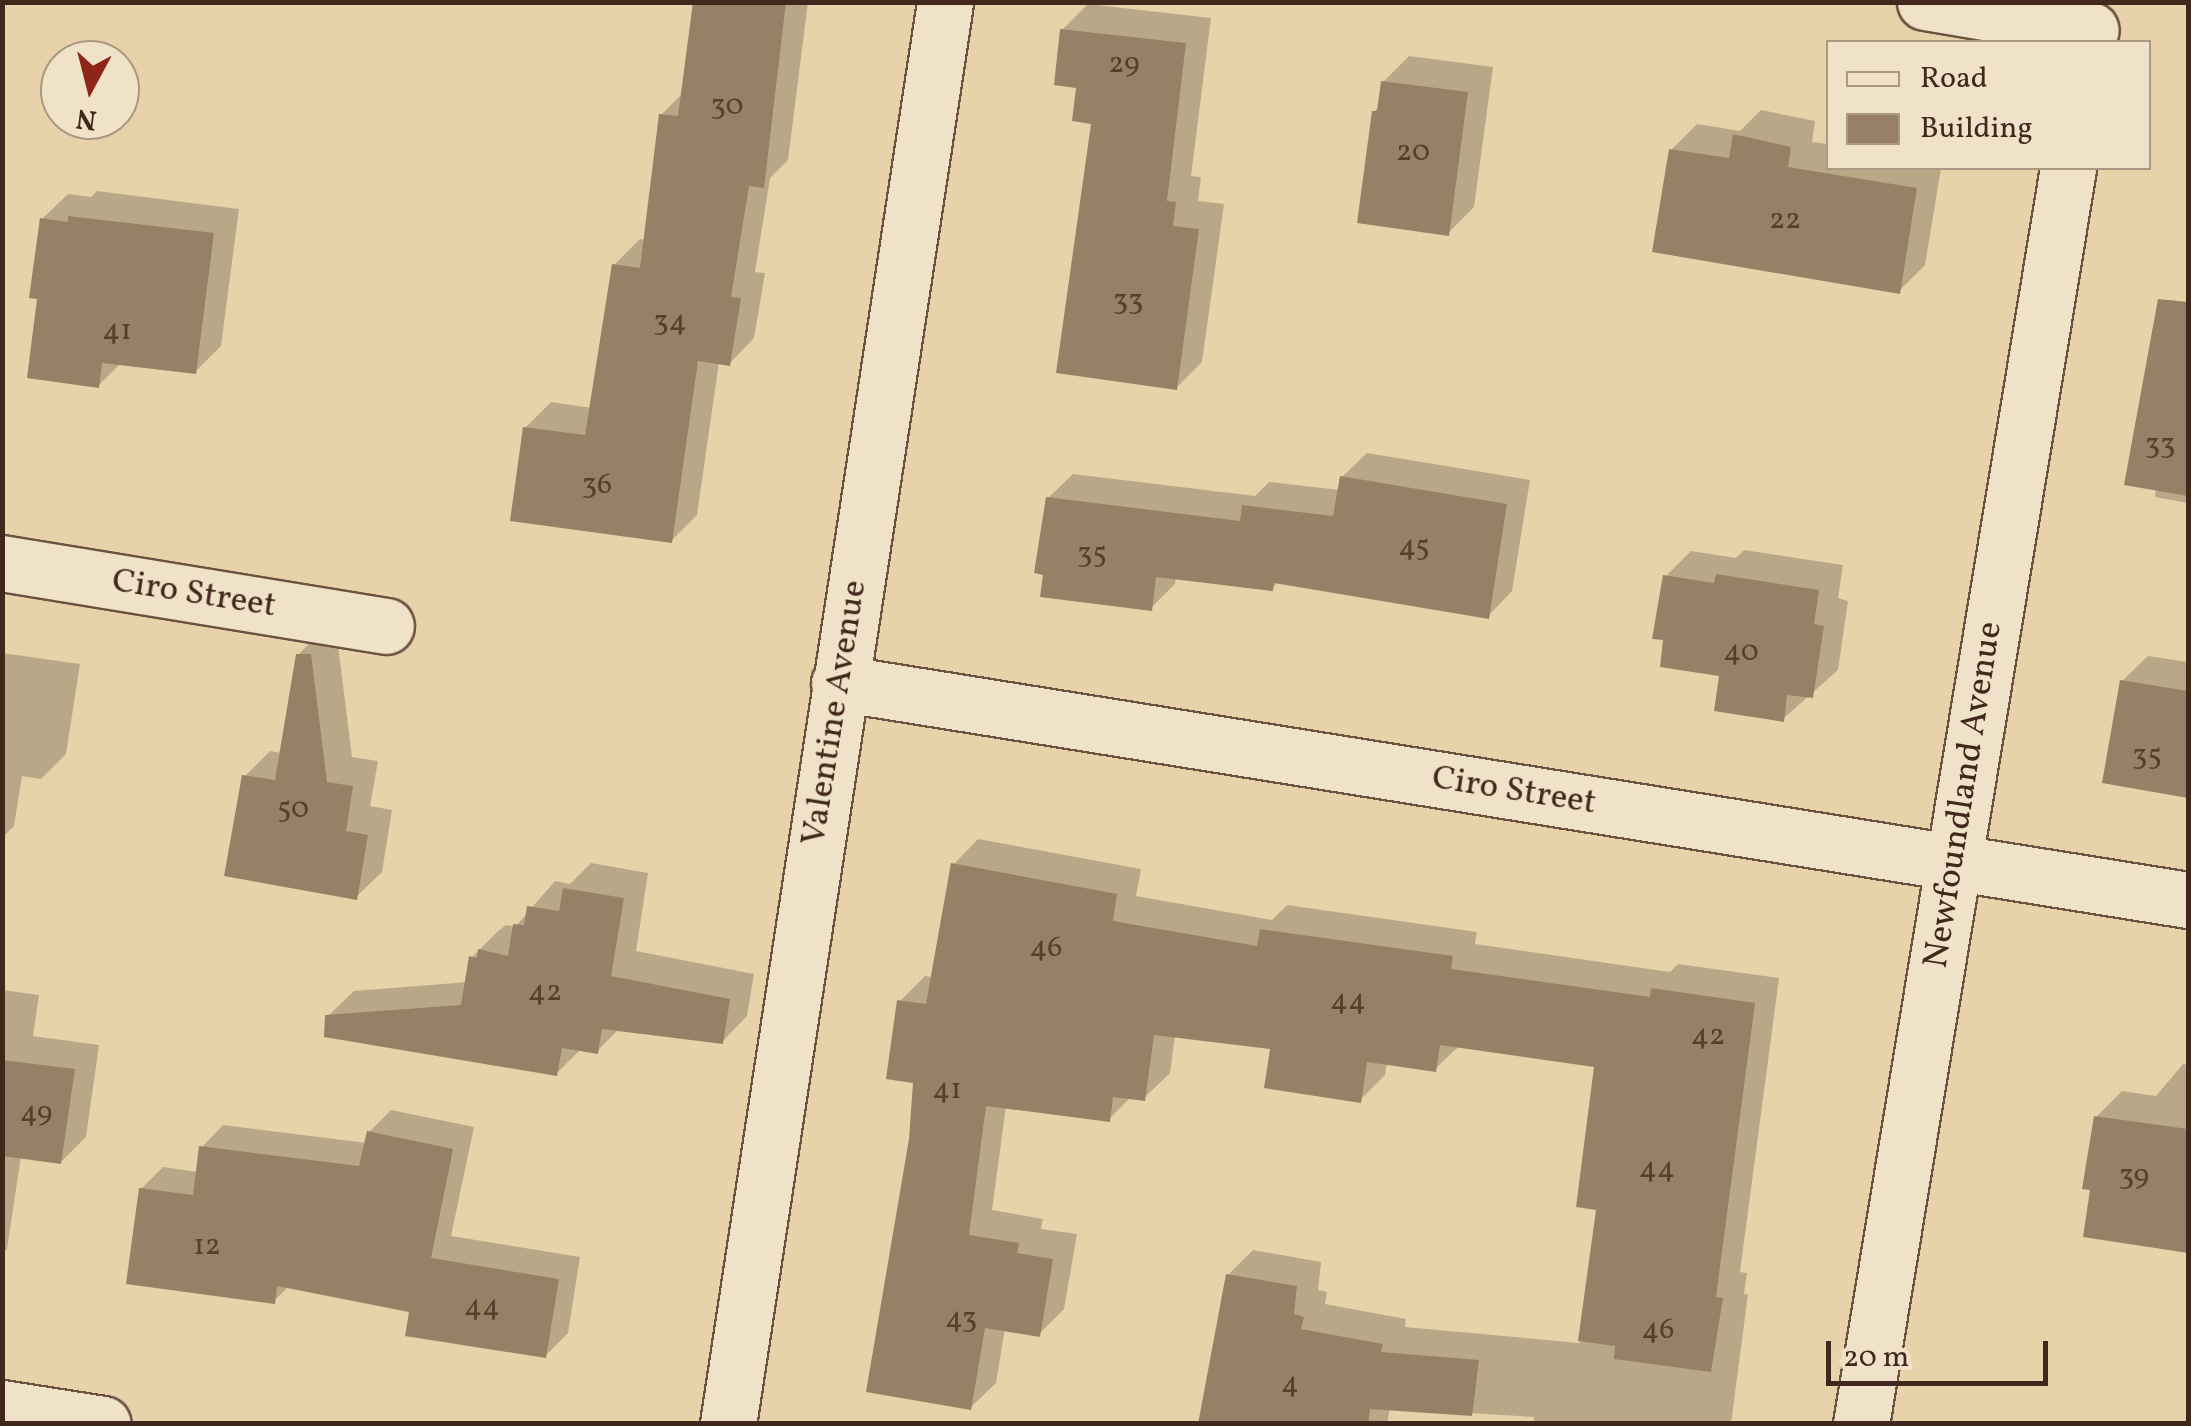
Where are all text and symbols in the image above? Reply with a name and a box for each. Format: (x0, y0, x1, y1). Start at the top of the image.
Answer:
north arrow (40, 40, 140, 140)
legend (1826, 40, 2151, 170)
house number: 29 (1108, 46, 1140, 82)
text: Road (1920, 58, 1988, 100)
house number: 30 (711, 88, 743, 124)
text: N (74, 98, 99, 139)
text: Building (1920, 108, 2033, 150)
house number: 20 (1396, 134, 1430, 170)
house number: 22 (1769, 202, 1801, 238)
house number: 33 (1113, 283, 1143, 319)
house number: 34 (653, 304, 687, 340)
house number: 41 (102, 313, 132, 349)
house number: 33 (2145, 427, 2175, 463)
house number: 36 (582, 467, 612, 503)
house number: 45 (1398, 529, 1430, 565)
house number: 35 (1077, 536, 1107, 572)
street label: Ciro Street (109, 560, 279, 628)
street label: Valentine Avenue (793, 577, 877, 849)
street label: Newfoundland Avenue (1916, 619, 2012, 971)
house number: 40 (1723, 634, 1759, 670)
house number: 35 (2132, 738, 2162, 774)
street label: Ciro Street (1429, 757, 1599, 825)
house number: 50 (277, 791, 309, 827)
house number: 46 (1030, 930, 1062, 966)
house number: 42 (528, 974, 562, 1010)
house number: 44 (1330, 983, 1366, 1019)
house number: 42 (1691, 1018, 1725, 1054)
house number: 41 (932, 1072, 962, 1108)
house number: 49 (20, 1095, 52, 1131)
house number: 44 (1639, 1151, 1675, 1187)
house number: 39 (2119, 1158, 2149, 1194)
house number: 12 (193, 1228, 221, 1264)
house number: 44 (464, 1289, 500, 1325)
house number: 43 (945, 1301, 977, 1337)
house number: 46 (1642, 1312, 1674, 1348)
scale bar (1831, 1321, 2054, 1383)
text: 20 m (1843, 1337, 1909, 1379)
house number: 4 (1281, 1366, 1299, 1402)

